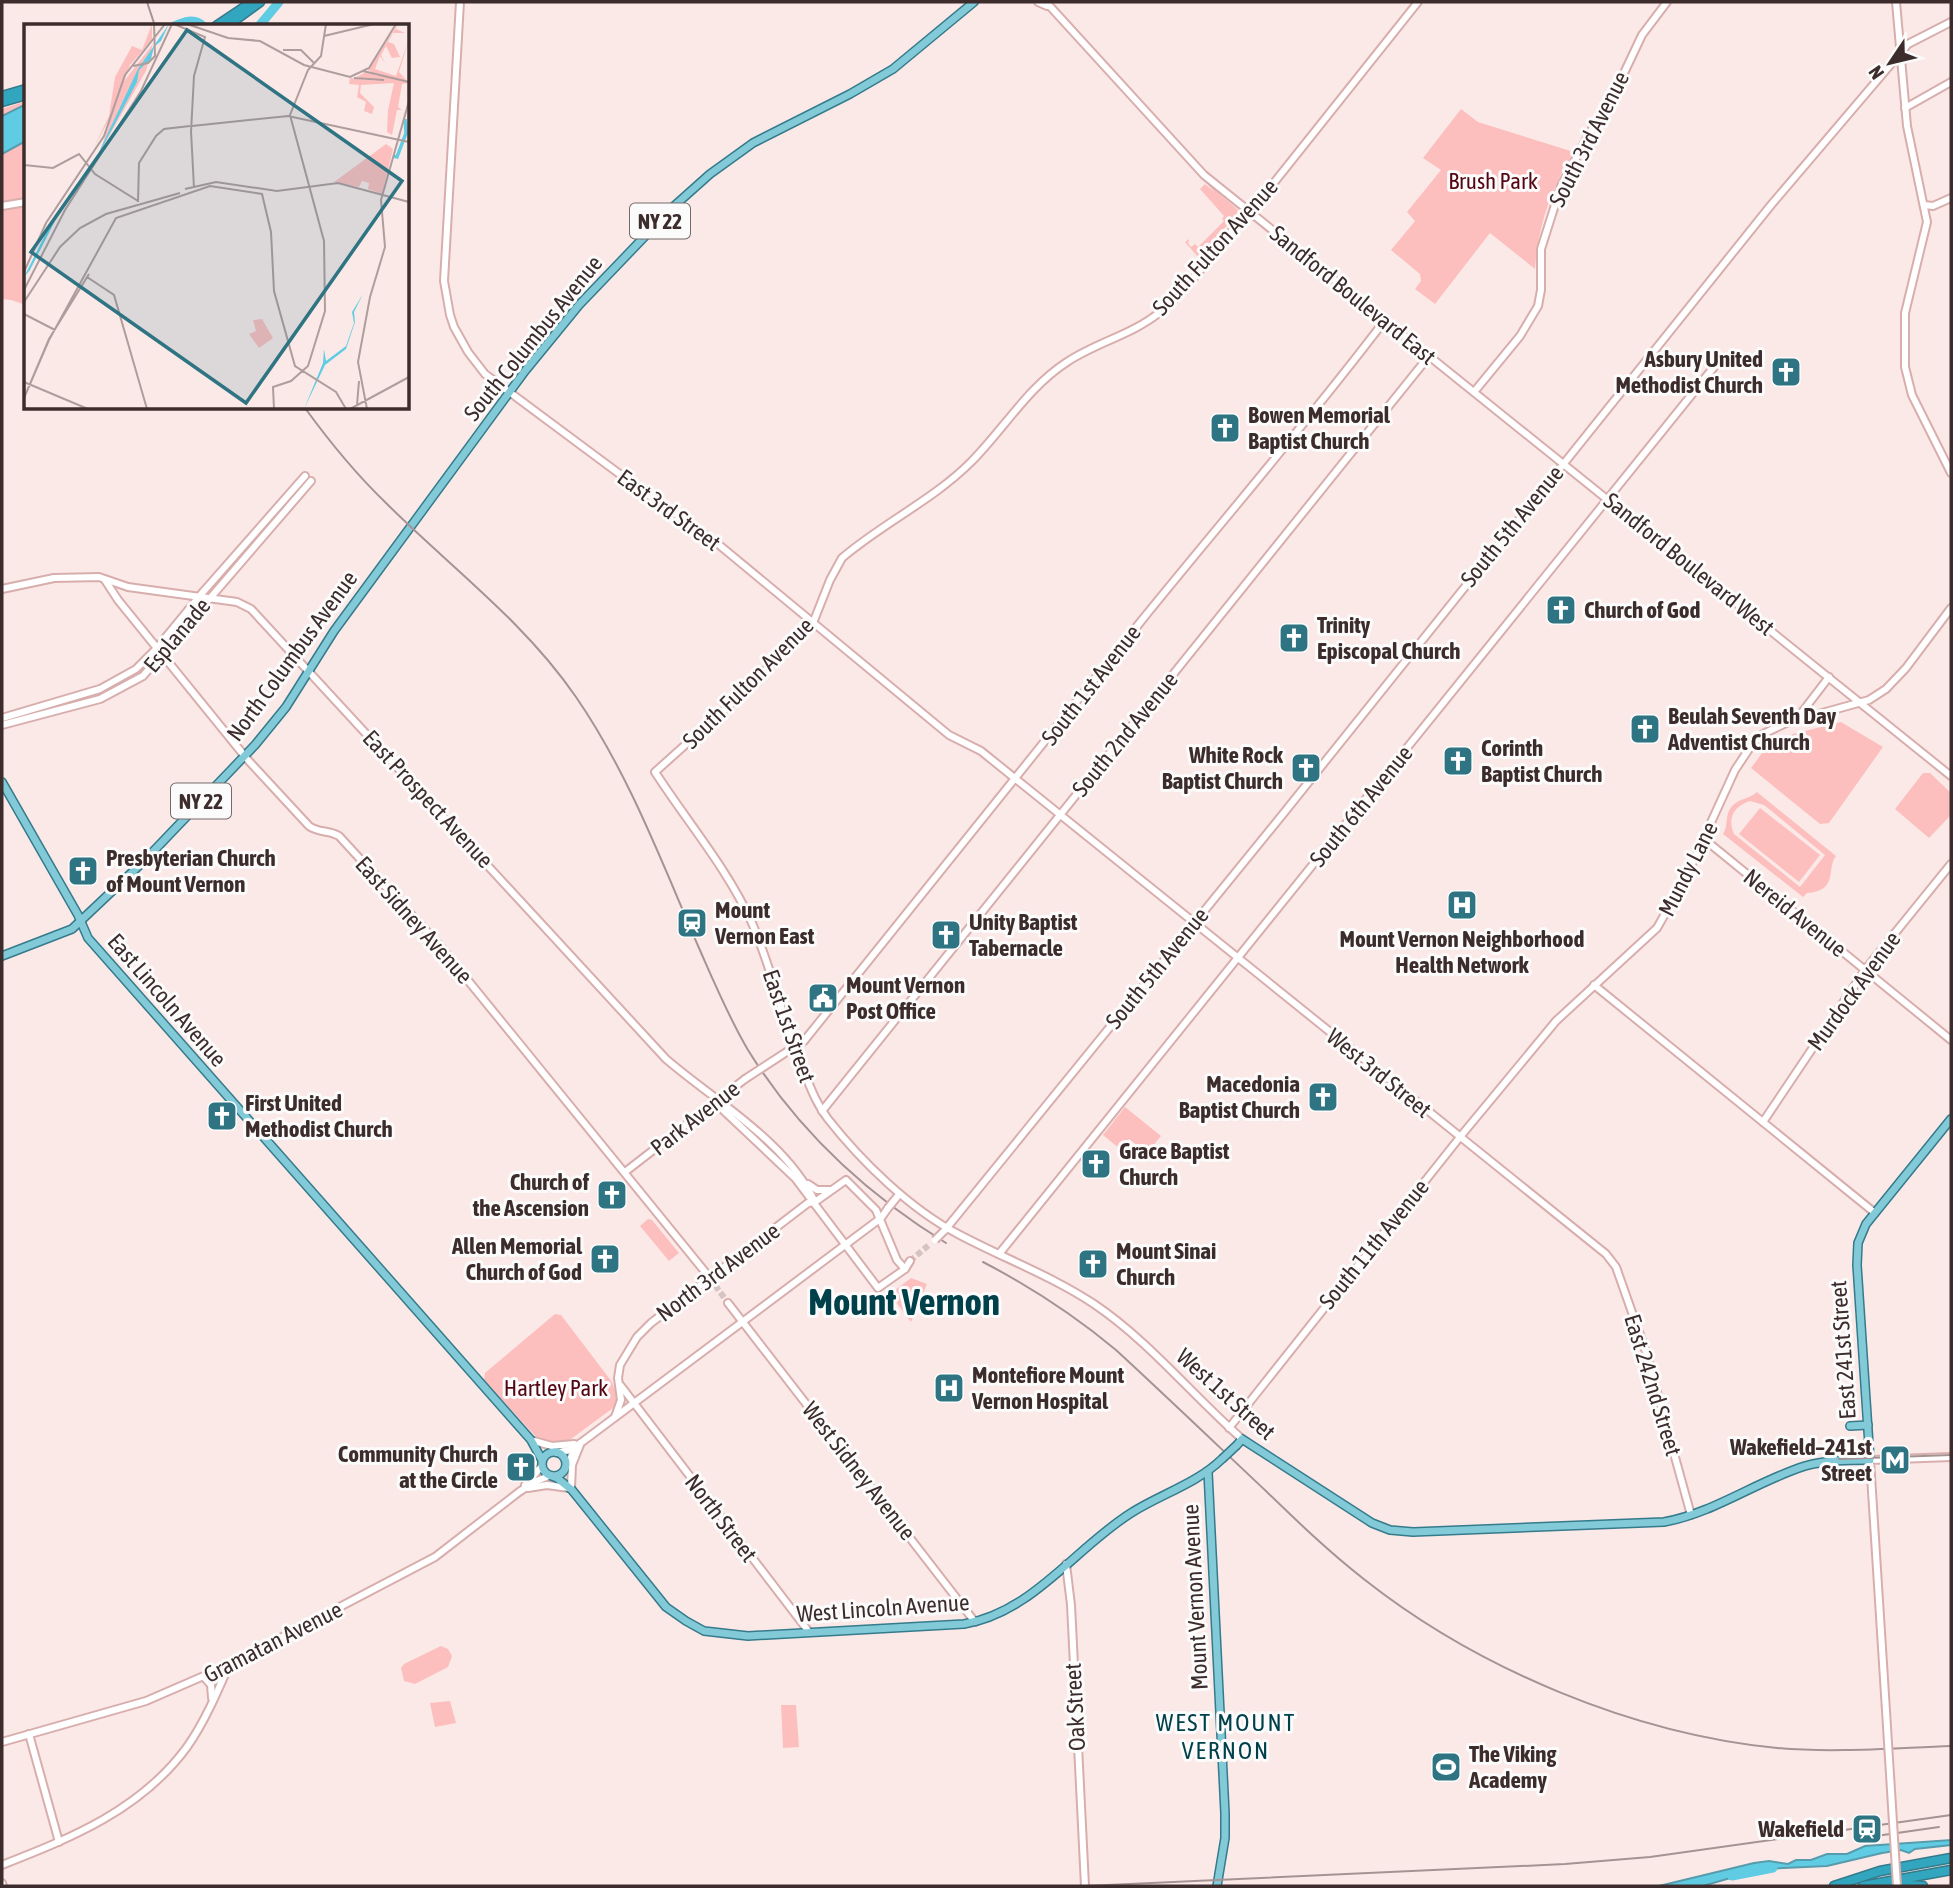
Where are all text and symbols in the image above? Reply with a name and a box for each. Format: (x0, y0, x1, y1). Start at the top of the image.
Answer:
inset map (24, 24, 410, 410)
north arrow (1855, 28, 1925, 98)
text: N (1864, 62, 1888, 84)
street label: South 3rd Avenue (1544, 67, 1634, 211)
park label: Brush Park (1448, 168, 1538, 194)
street label: South Fulton Avenue (1147, 174, 1283, 320)
road number: NY 22 (630, 204, 690, 238)
street label: Sandford Boulevard East (1265, 220, 1441, 370)
street label: South Columbus Avenue (459, 250, 607, 426)
place label: Asbury United Methodist Church (1615, 346, 1763, 398)
church icon: Asbury United Methodist Church (1769, 355, 1803, 389)
place label: Bowen Memorial Baptist Church (1248, 402, 1391, 454)
church icon: Bowen Memorial Baptist Church (1208, 411, 1242, 445)
street label: South 5th Avenue (1455, 460, 1569, 592)
street label: East 3rd Street (613, 464, 725, 556)
street label: Sandford Boulevard West (1599, 487, 1779, 641)
street label: North Columbus Avenue (222, 566, 362, 746)
street label: Esplanade (138, 593, 216, 677)
church icon: Church of God (1544, 593, 1578, 627)
place label: Church of God (1584, 597, 1701, 623)
street label: South Fulton Avenue (677, 612, 819, 754)
place label: Trinity Episcopal Church (1317, 612, 1460, 664)
street label: South 1st Avenue (1036, 620, 1146, 750)
church icon: Trinity Episcopal Church (1277, 621, 1311, 655)
street label: South 2nd Avenue (1067, 667, 1183, 801)
place label: Beulah Seventh Day Adventist Church (1667, 703, 1837, 755)
church icon: Beulah Seventh Day Adventist Church (1628, 712, 1662, 746)
street label: East Prospect Avenue (358, 725, 498, 873)
place label: Corinth Baptist Church (1481, 735, 1602, 787)
street label: South 6th Avenue (1304, 740, 1418, 872)
place label: White Rock Baptist Church (1162, 742, 1284, 794)
church icon: Corinth Baptist Church (1441, 744, 1475, 778)
church icon: White Rock Baptist Church (1289, 751, 1323, 785)
road number: NY 22 (171, 784, 231, 818)
street label: Mundy Lane (1653, 817, 1723, 921)
place label: Presbyterian Church of Mount Vernon (106, 845, 276, 897)
street label: East Sidney Avenue (350, 851, 478, 989)
church icon: Presbyterian Church of Mount Vernon (66, 854, 100, 888)
street label: Nereid Avenue (1739, 864, 1851, 962)
hospital icon: Mount Vernon Neighborhood Health Network (1445, 888, 1479, 922)
place label: Mount Vernon East (714, 897, 815, 949)
street label: South 5th Avenue (1100, 902, 1214, 1034)
station icon: Mount Vernon East (675, 906, 709, 940)
place label: Unity Baptist Tabernacle (969, 909, 1078, 961)
church icon: Unity Baptist Tabernacle (929, 918, 963, 952)
place label: Mount Vernon Neighborhood Health Network (1340, 926, 1585, 978)
street label: Murdock Avenue (1802, 927, 1906, 1055)
street label: East Lincoln Avenue (102, 928, 232, 1072)
street label: East 1st Street (758, 966, 820, 1086)
place label: Mount Vernon Post Office (846, 972, 965, 1024)
public building icon: Mount Vernon Post Office (806, 981, 840, 1015)
street label: West 3rd Street (1322, 1023, 1436, 1123)
place label: Macedonia Baptist Church (1179, 1071, 1300, 1123)
street label: Park Avenue (646, 1075, 744, 1161)
church icon: Macedonia Baptist Church (1306, 1080, 1340, 1114)
place label: First United Methodist Church (245, 1090, 393, 1142)
church icon: First United Methodist Church (205, 1099, 239, 1133)
place label: Grace Baptist Church (1119, 1138, 1230, 1190)
church icon: Grace Baptist Church (1079, 1147, 1113, 1181)
place label: Church of the Ascension (472, 1169, 590, 1221)
street label: South 11th Avenue (1314, 1174, 1434, 1314)
church icon: Church of the Ascension (595, 1178, 629, 1212)
street label: North 3rd Avenue (651, 1217, 785, 1327)
place label: Allen Memorial Church of God (451, 1233, 583, 1285)
place label: Mount Sinai Church (1116, 1238, 1216, 1290)
church icon: Allen Memorial Church of God (588, 1242, 622, 1276)
church icon: Mount Sinai Church (1076, 1247, 1110, 1281)
district label: Mount Vernon (808, 1280, 1000, 1323)
street label: East 241st Street (1825, 1280, 1861, 1420)
street label: East 242nd Street (1619, 1311, 1687, 1459)
street label: West 1st Street (1171, 1343, 1281, 1445)
place label: Montefiore Mount Vernon Hospital (971, 1362, 1125, 1414)
hospital icon: Montefiore Mount Vernon Hospital (932, 1371, 966, 1405)
park label: Hartley Park (504, 1375, 608, 1401)
street label: West Sidney Avenue (797, 1397, 921, 1545)
place label: Wakefield–241st Street (1729, 1434, 1872, 1486)
place label: Community Church at the Circle (338, 1441, 498, 1493)
metro station icon: Wakefield–241st Street (1878, 1443, 1912, 1477)
church icon: Community Church at the Circle (504, 1450, 538, 1484)
street label: North Street (680, 1469, 762, 1567)
street label: Mount Vernon Avenue (1177, 1503, 1213, 1691)
street label: West Lincoln Avenue (796, 1589, 970, 1627)
street label: Gramatan Avenue (199, 1596, 347, 1688)
street label: Oak Street (1060, 1662, 1090, 1752)
district label: WEST MOUNT VERNON (1156, 1709, 1296, 1764)
place label: The Viking Academy (1468, 1741, 1556, 1793)
sports icon: The Viking Academy (1429, 1750, 1463, 1784)
station icon: Wakefield (1850, 1812, 1884, 1846)
place label: Wakefield (1757, 1816, 1844, 1842)

